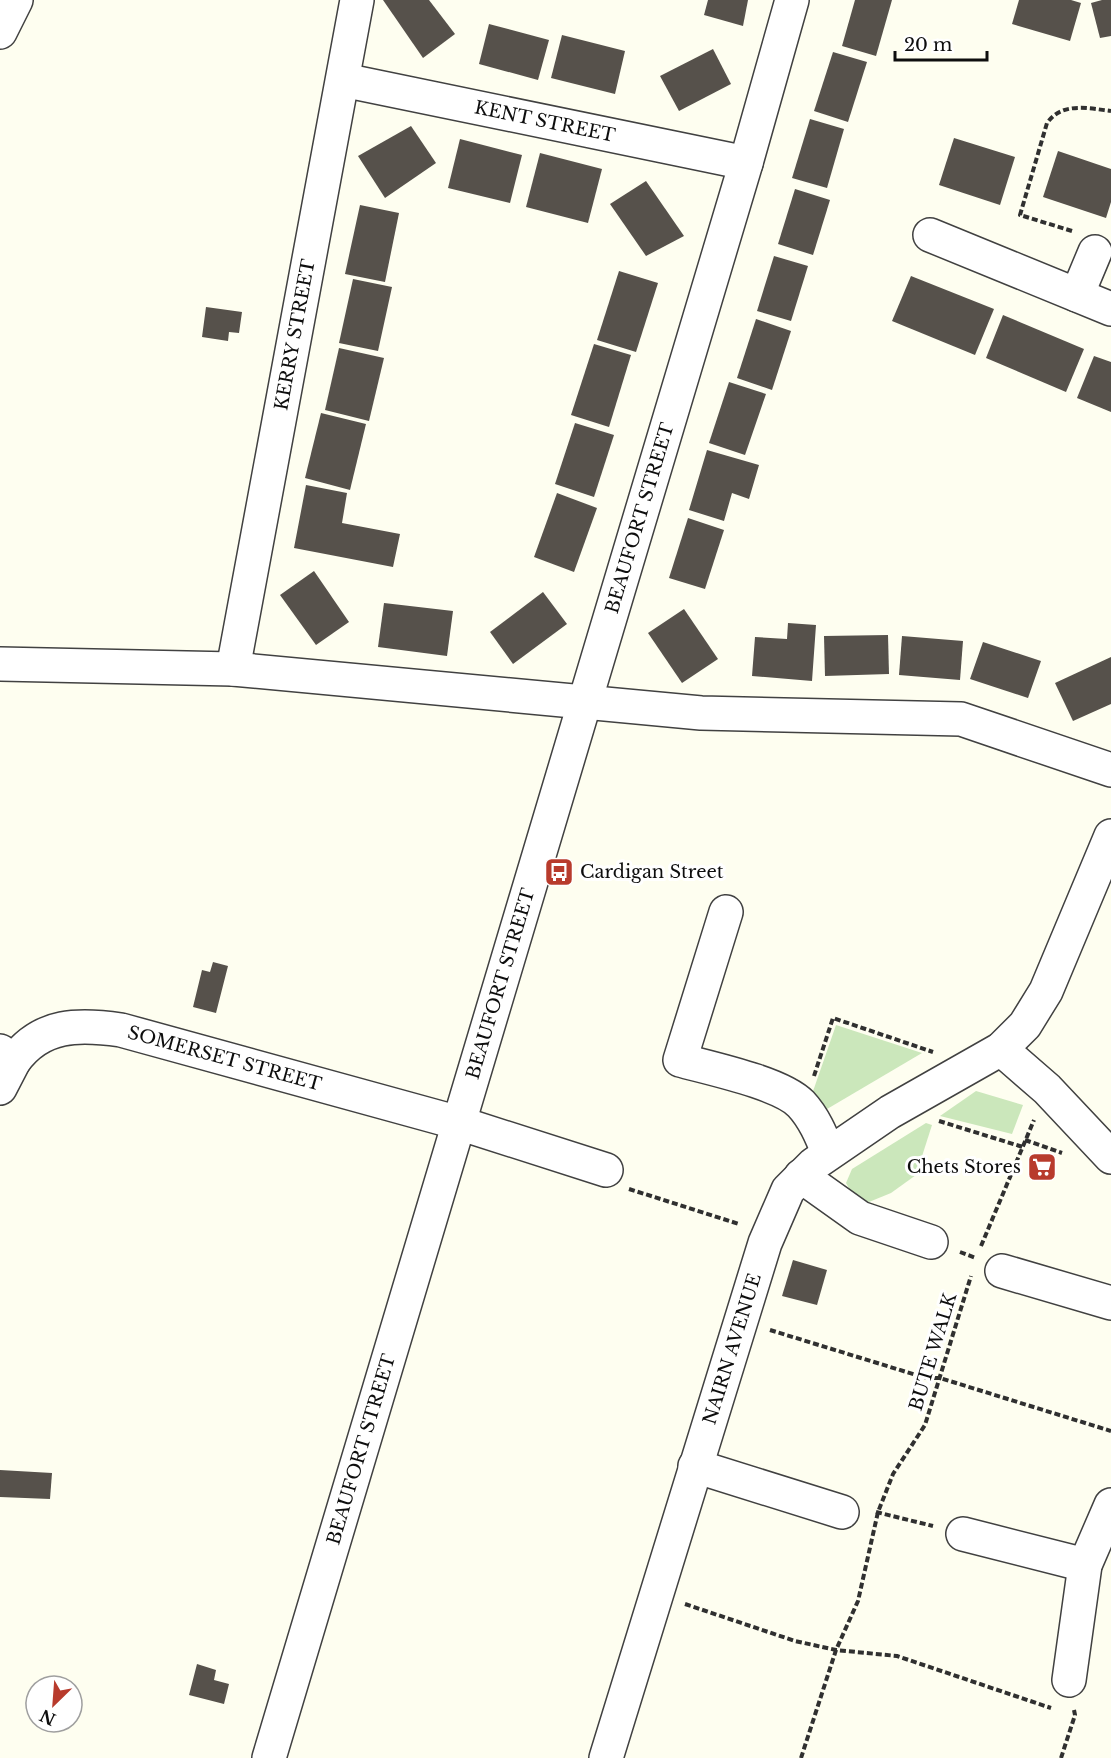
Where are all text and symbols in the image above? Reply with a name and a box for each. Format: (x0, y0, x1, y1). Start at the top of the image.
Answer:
scale bar (895, 24, 986, 62)
text: 20 m (904, 34, 952, 56)
street label: KENT STREET (472, 96, 618, 147)
street label: KERRY STREET (270, 257, 320, 412)
street label: BEAUFORT STREET (601, 420, 679, 616)
bus stop icon: Cardigan Street (543, 856, 575, 888)
place label: Cardigan Street (580, 861, 724, 883)
street label: BEAUFORT STREET (462, 885, 540, 1082)
street label: SOMERSET STREET (125, 1021, 324, 1096)
supermarket icon: Chets Stores (1026, 1151, 1058, 1183)
place label: Chets Stores (907, 1156, 1021, 1178)
street label: NAIRN AVENUE (699, 1271, 766, 1427)
street label: BUTE WALK (905, 1290, 962, 1414)
street label: BEAUFORT STREET (322, 1351, 400, 1547)
north arrow (24, 1674, 84, 1734)
text: N (37, 1705, 59, 1730)

